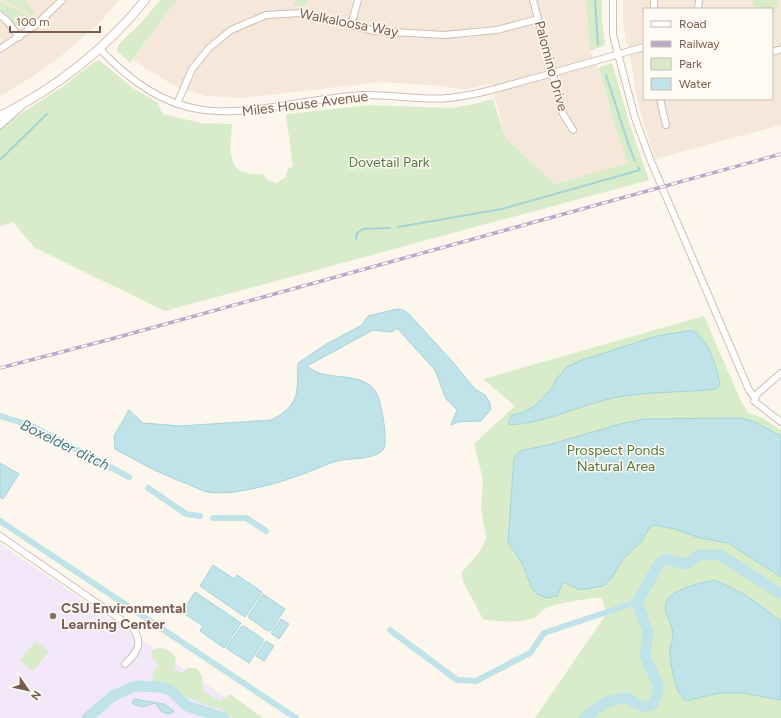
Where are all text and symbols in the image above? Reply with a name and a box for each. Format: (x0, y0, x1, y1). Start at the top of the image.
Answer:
street label: Walkaloosa Way (298, 5, 401, 41)
scale bar (10, 8, 100, 34)
legend (643, 8, 773, 100)
text: 100 m (16, 15, 50, 29)
text: Road (679, 17, 707, 31)
street label: Palomino Drive (531, 19, 571, 114)
text: Railway (679, 37, 720, 51)
text: Park (679, 57, 702, 71)
text: Water (679, 77, 711, 91)
street label: Miles House Avenue (241, 88, 370, 120)
park label: Dovetail Park (348, 154, 430, 171)
water label: Boxelder ditch (18, 416, 112, 474)
park label: Prospect Ponds Natural Area (567, 442, 665, 475)
place label: CSU Environmental Learning Center (61, 600, 186, 633)
marker: CSU Environmental Learning Center (48, 611, 58, 621)
north arrow (8, 670, 48, 710)
text: N (28, 688, 44, 702)

